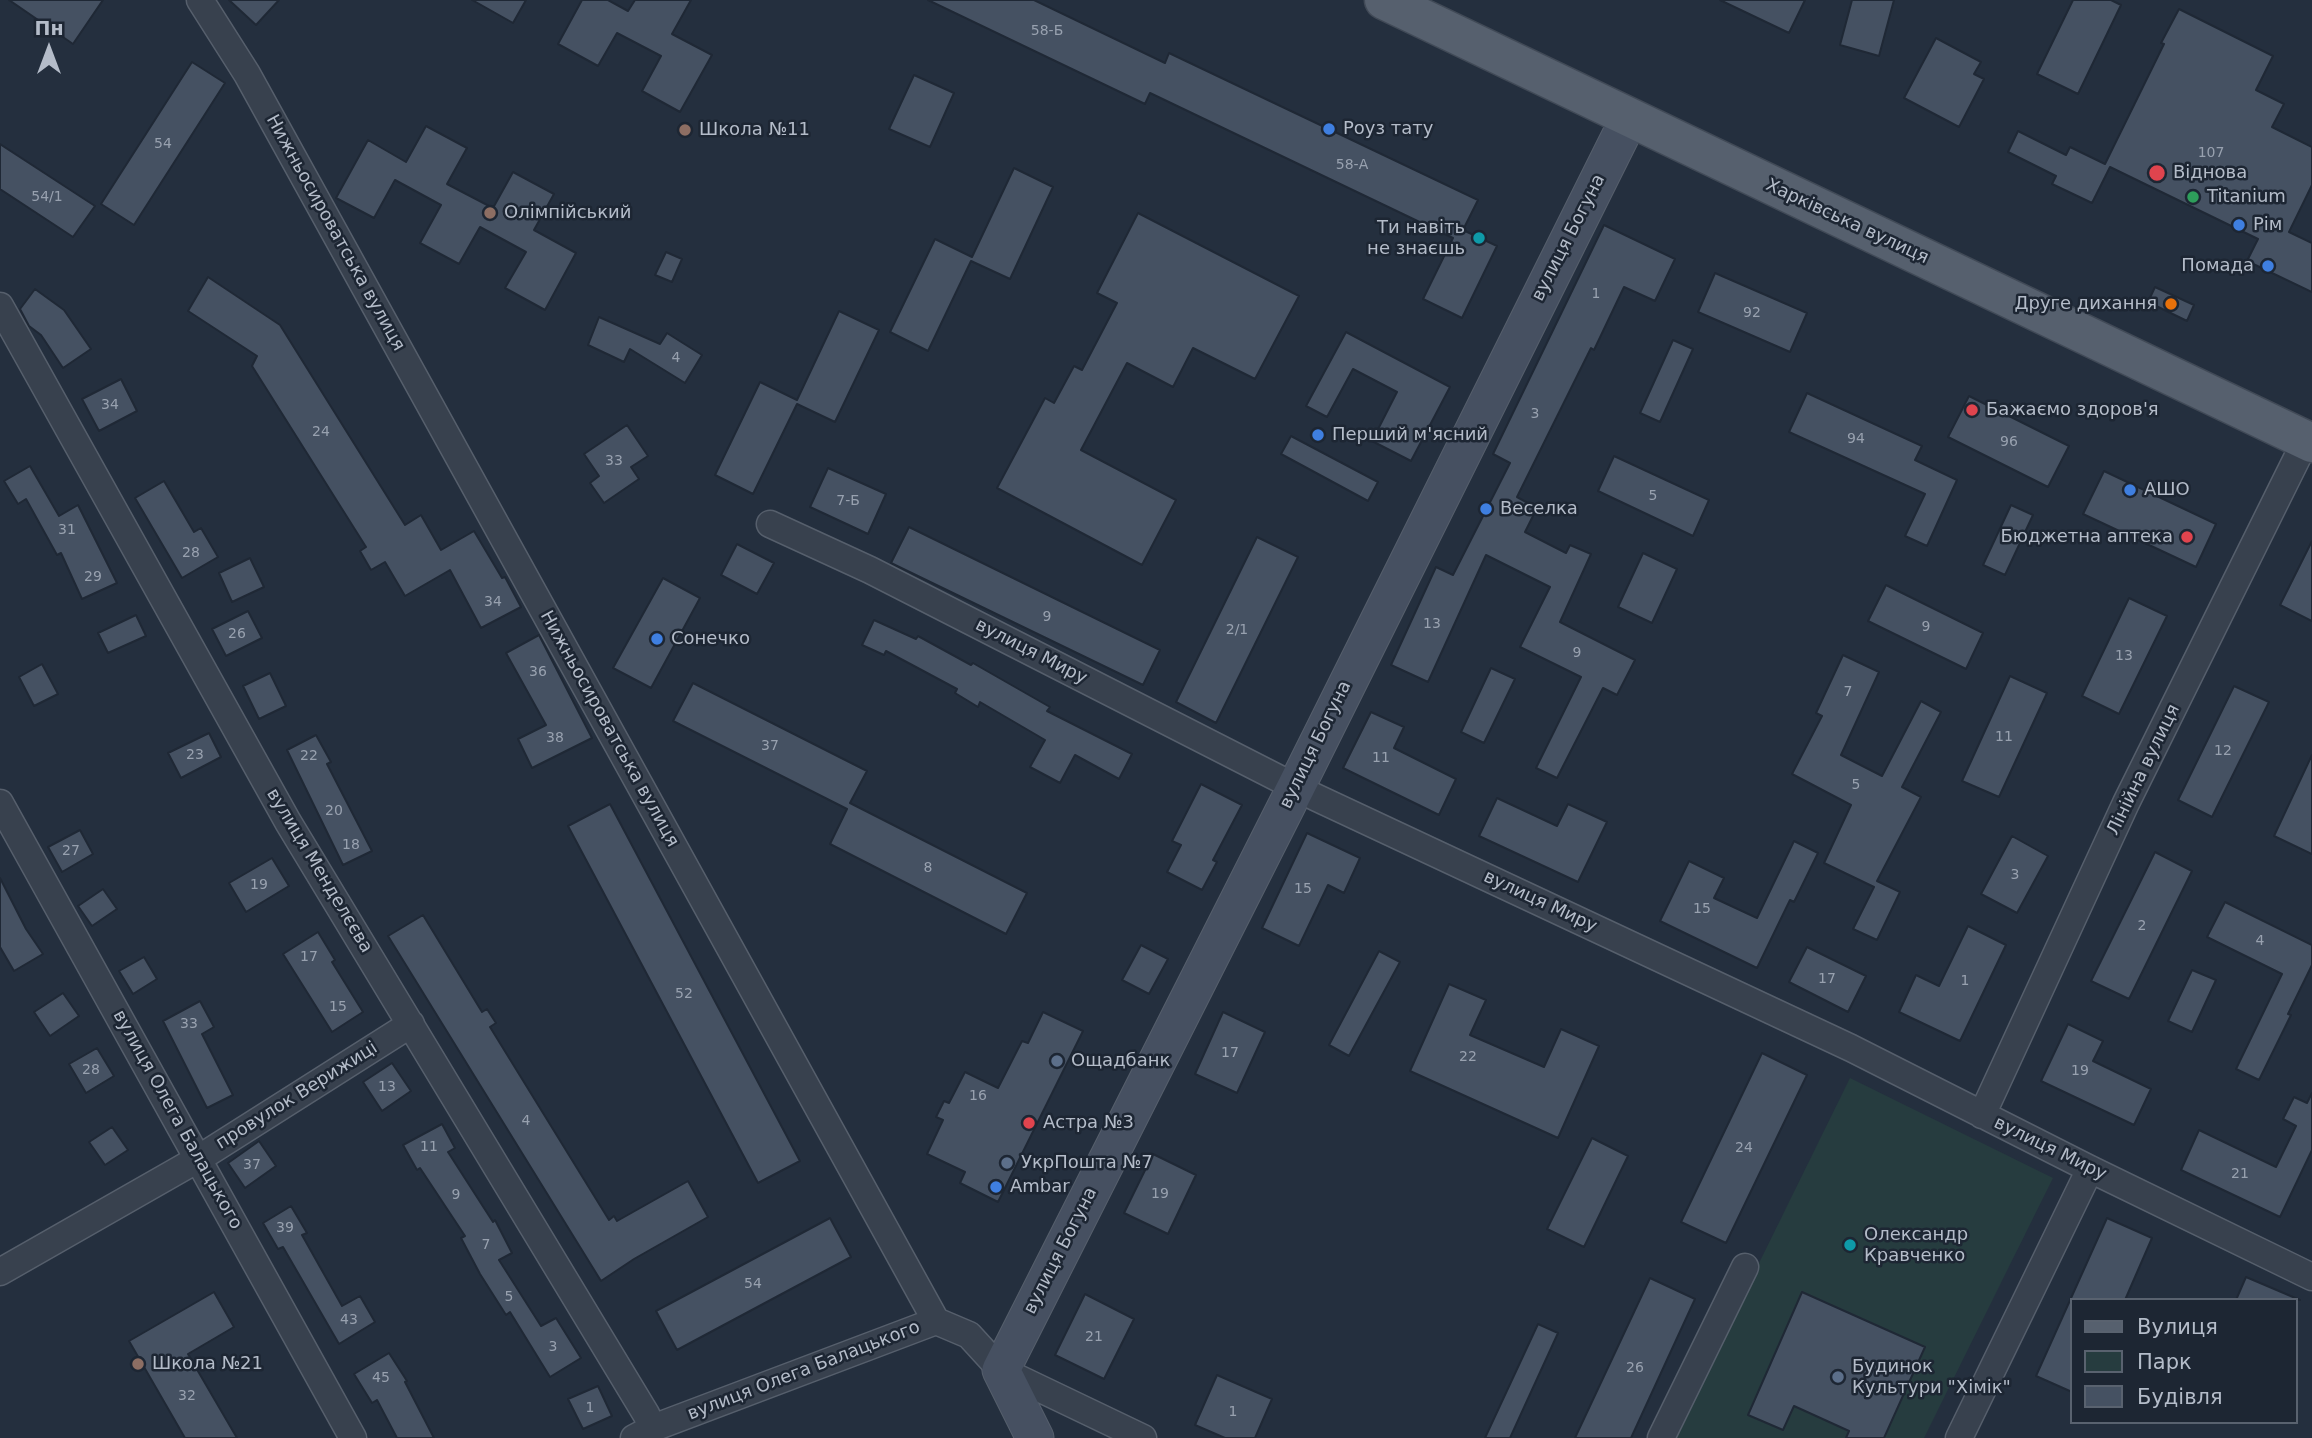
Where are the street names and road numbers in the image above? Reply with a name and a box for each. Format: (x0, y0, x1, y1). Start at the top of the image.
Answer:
street label: Нижньосироватська вулиця (261, 111, 409, 355)
street label: вулиця Богуна (1528, 171, 1610, 305)
street label: Харківська вулиця (1762, 175, 1932, 269)
street label: Нижньосироватська вулиця (535, 607, 683, 851)
street label: вулиця Миру (971, 615, 1091, 689)
street label: вулиця Богуна (1276, 678, 1356, 812)
street label: Лінійна вулиця (2103, 701, 2185, 839)
street label: вулиця Менделєєва (261, 785, 377, 957)
street label: вулиця Миру (1480, 866, 1600, 938)
street label: вулиця Олега Балацького (108, 1007, 246, 1233)
street label: провулок Верижиці (212, 1037, 382, 1155)
street label: вулиця Миру (1990, 1112, 2110, 1186)
street label: вулиця Богуна (1020, 1184, 1102, 1318)
street label: вулиця Олега Балацького (685, 1317, 923, 1425)

